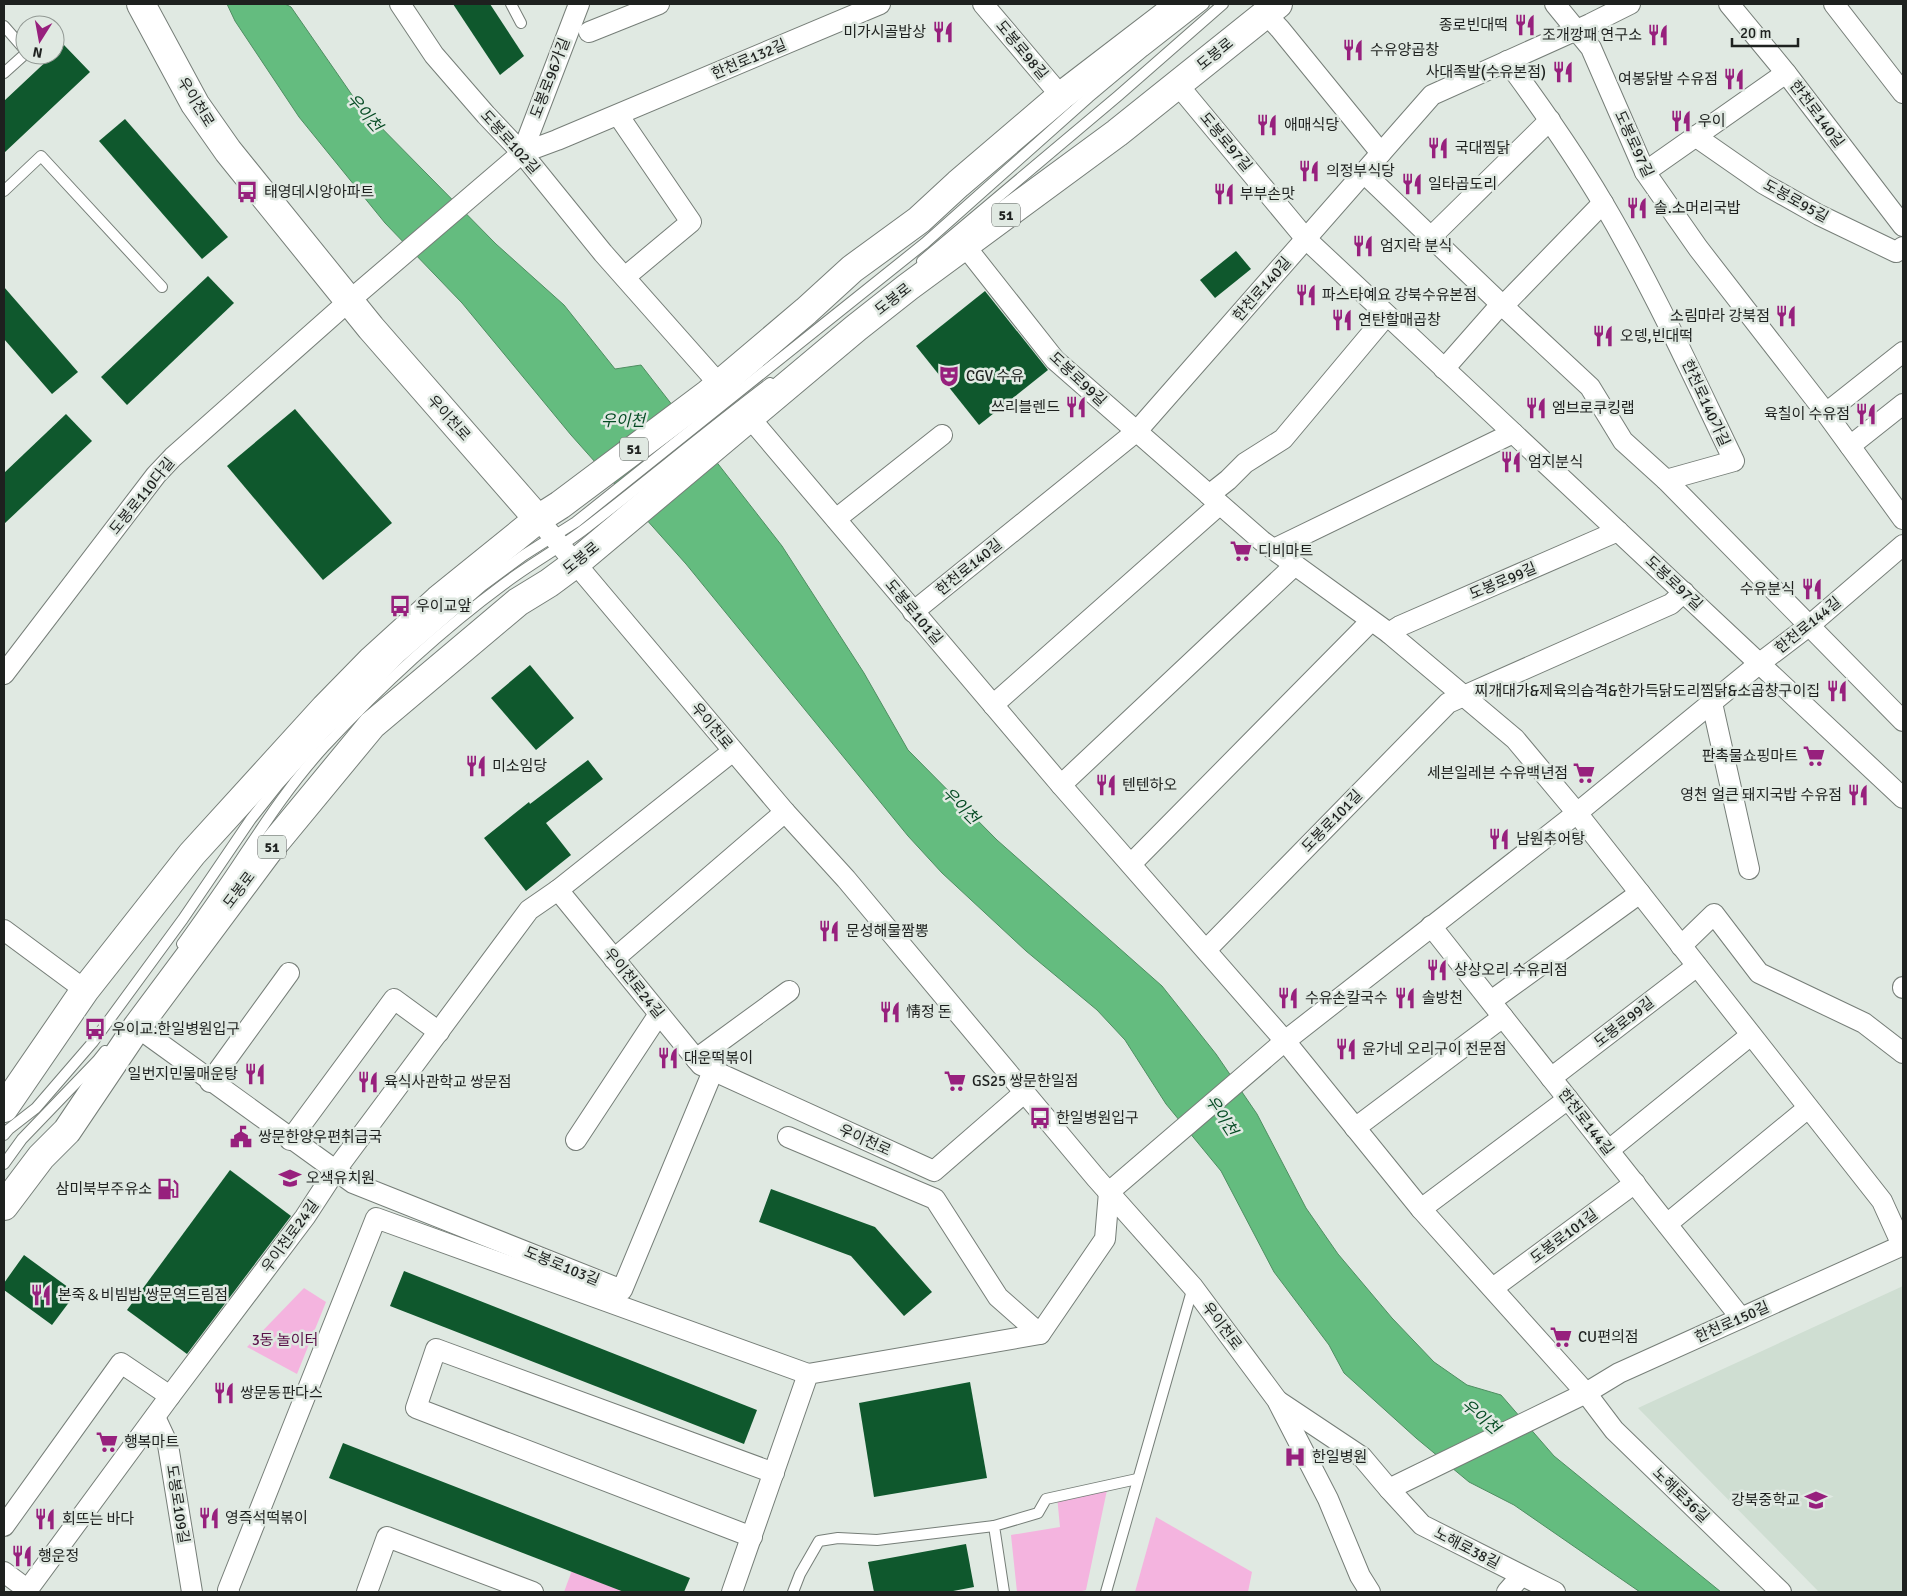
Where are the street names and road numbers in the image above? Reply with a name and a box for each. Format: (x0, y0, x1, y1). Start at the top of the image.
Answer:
street label: 도봉로98길 (992, 17, 1052, 83)
street label: 도봉로 (1193, 34, 1237, 74)
street label: 도봉로96가길 (526, 35, 574, 121)
street label: 한천로132길 (709, 35, 789, 83)
street label: 우이천로 (174, 74, 218, 130)
street label: 한천로140길 (1786, 77, 1848, 151)
street label: 도봉로102길 (477, 106, 543, 178)
street label: 도봉로97길 (1611, 108, 1657, 180)
street label: 도봉로97길 (1196, 109, 1256, 175)
street label: 도봉로95길 (1760, 176, 1832, 226)
road number: 51 (992, 204, 1020, 226)
street label: 한천로140길 (1229, 253, 1295, 325)
street label: 도봉로 (871, 279, 915, 319)
street label: 도봉로99길 (1046, 348, 1110, 410)
street label: 한천로140가길 (1678, 357, 1734, 449)
street label: 우이천로 (424, 391, 474, 445)
road number: 51 (620, 438, 648, 460)
street label: 도봉로110다길 (106, 454, 178, 538)
street label: 한천로140길 (932, 535, 1006, 599)
street label: 도봉로 (559, 538, 603, 578)
street label: 도봉로97길 (1642, 552, 1706, 614)
street label: 도봉로99길 (1467, 559, 1539, 603)
street label: 도봉로101길 (882, 576, 946, 648)
street label: 한천로144길 (1771, 593, 1845, 657)
street label: 우이천로 (687, 699, 737, 753)
street label: 도봉로101길 (1298, 786, 1366, 856)
road number: 51 (258, 836, 286, 859)
street label: 도봉로 (219, 868, 259, 912)
street label: 우이천로24길 (600, 944, 668, 1022)
street label: 도봉로99길 (1590, 993, 1658, 1051)
street label: 한천로144길 (1554, 1085, 1618, 1159)
street label: 우이천로 (836, 1121, 894, 1159)
street label: 우이천로24길 (258, 1196, 322, 1276)
street label: 도봉로101길 (1527, 1205, 1601, 1267)
street label: 도봉로103길 (522, 1243, 602, 1289)
street label: 한천로150길 (1692, 1298, 1772, 1346)
street label: 우이천로 (1198, 1299, 1246, 1353)
street label: 도봉로109길 (163, 1463, 193, 1545)
street label: 노해로36길 (1649, 1464, 1713, 1526)
street label: 노해로38길 (1431, 1524, 1503, 1572)

